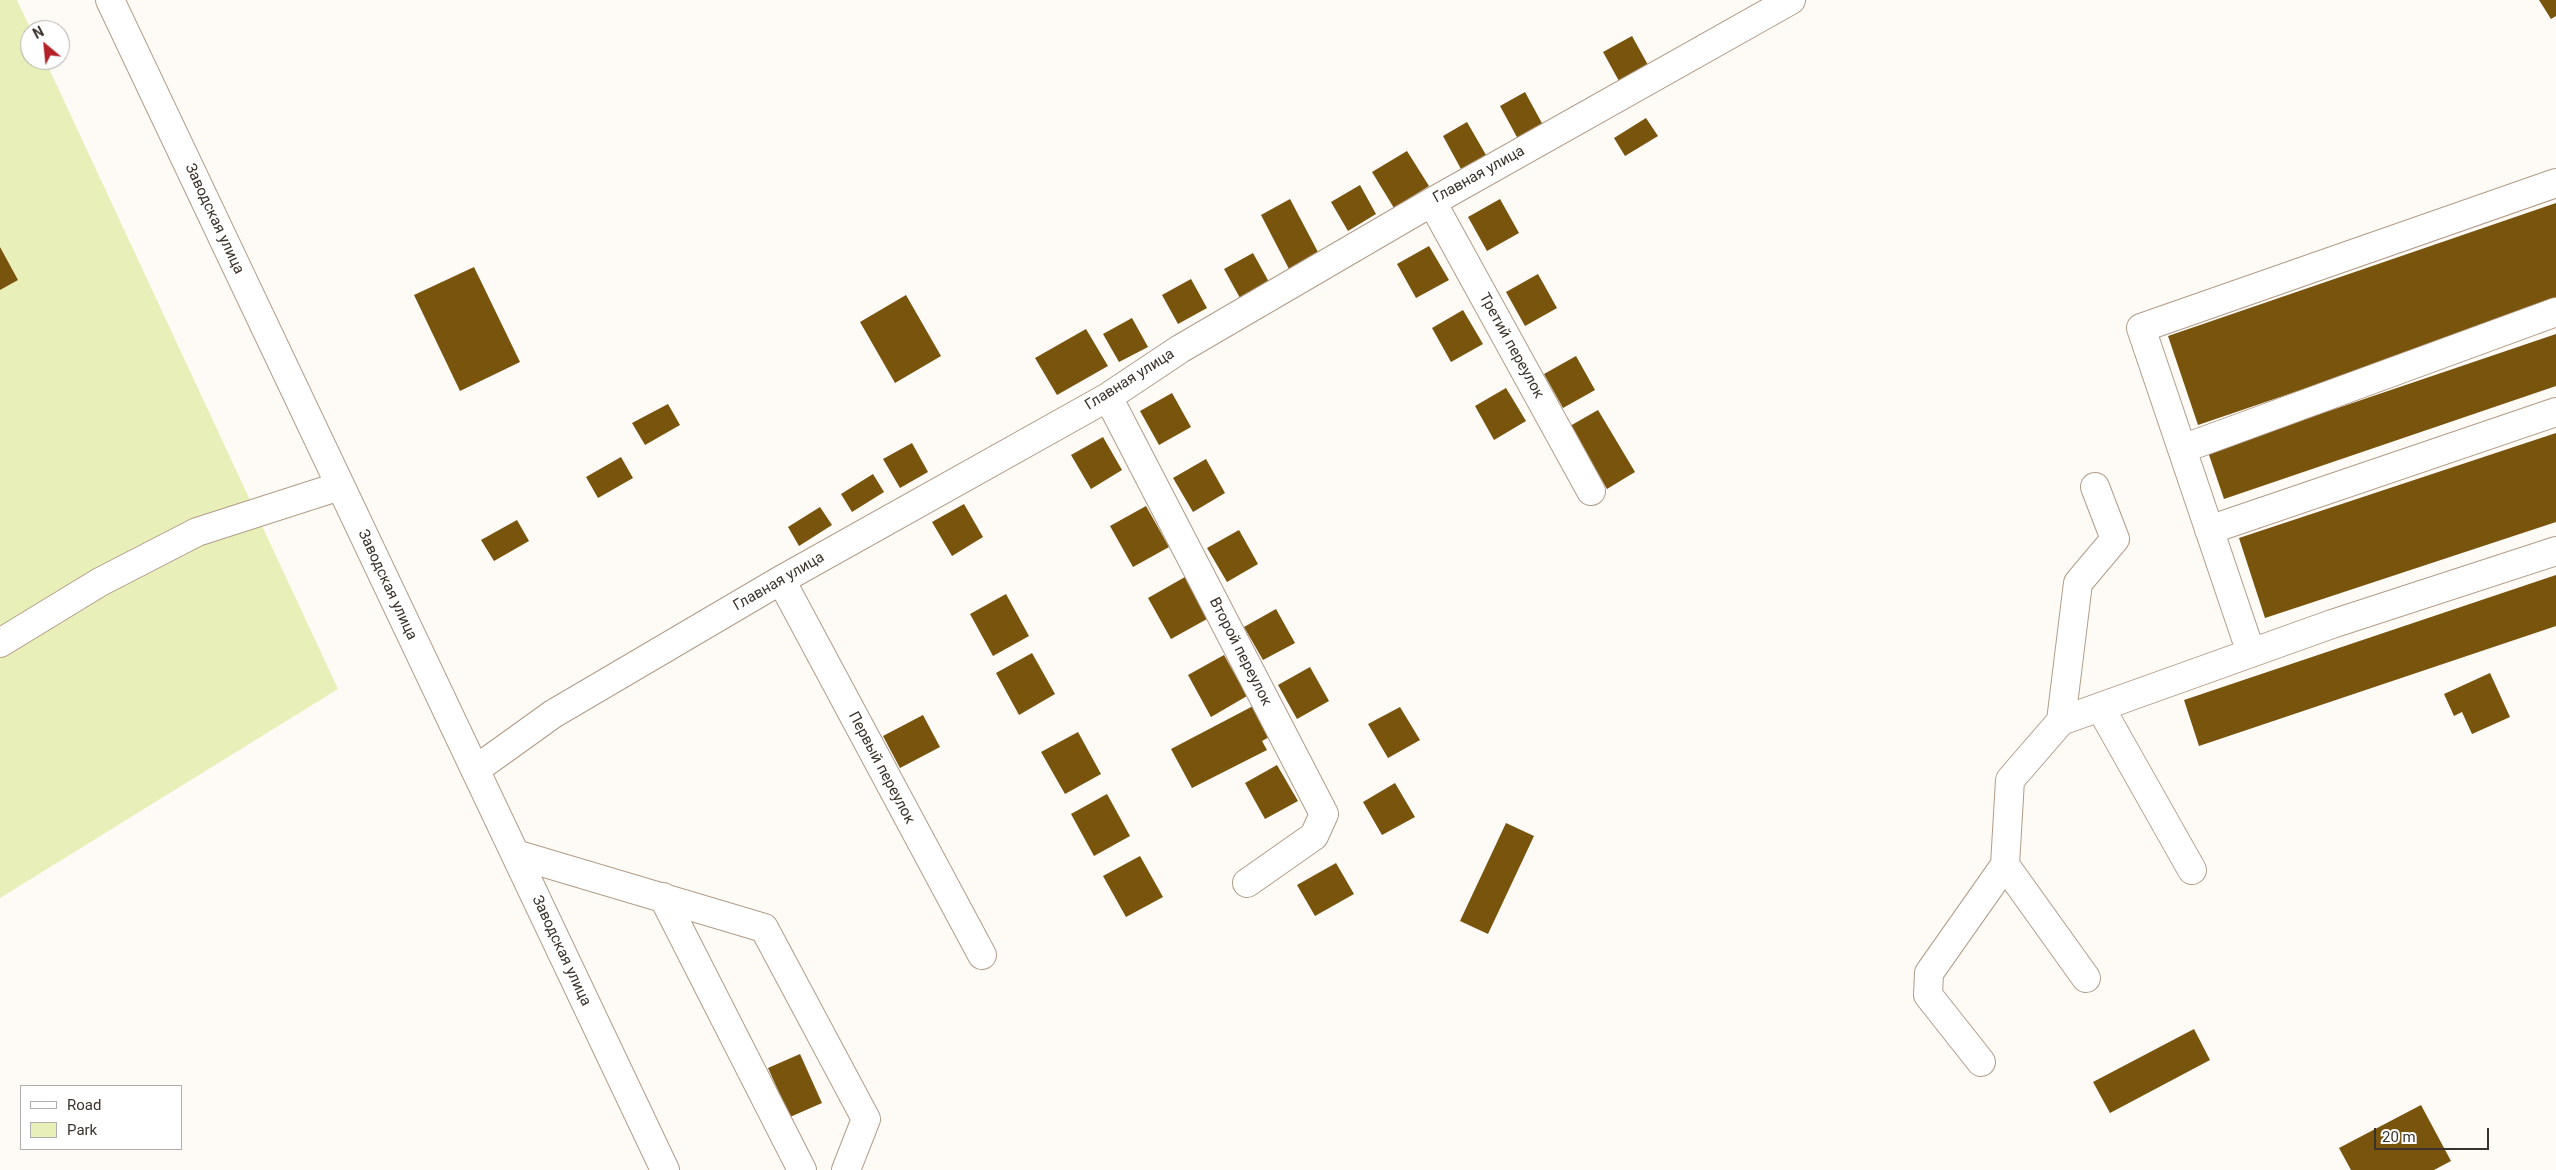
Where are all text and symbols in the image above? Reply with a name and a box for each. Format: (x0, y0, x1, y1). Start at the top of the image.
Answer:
north arrow (20, 20, 70, 70)
text: N (30, 23, 47, 42)
street label: Главная улица (1430, 142, 1528, 208)
street label: Заводская улица (180, 161, 248, 277)
street label: Третий переулок (1475, 290, 1547, 402)
street label: Главная улица (1082, 345, 1178, 415)
street label: Заводская улица (353, 527, 421, 643)
street label: Главная улица (730, 549, 828, 615)
street label: Второй переулок (1205, 595, 1275, 709)
street label: Первый переулок (844, 709, 918, 827)
street label: Заводская улица (527, 893, 595, 1009)
legend (20, 1085, 182, 1150)
text: Road (67, 1096, 101, 1114)
scale bar (2376, 1118, 2491, 1150)
text: Park (67, 1121, 97, 1139)
text: 20 m (2382, 1128, 2416, 1146)

